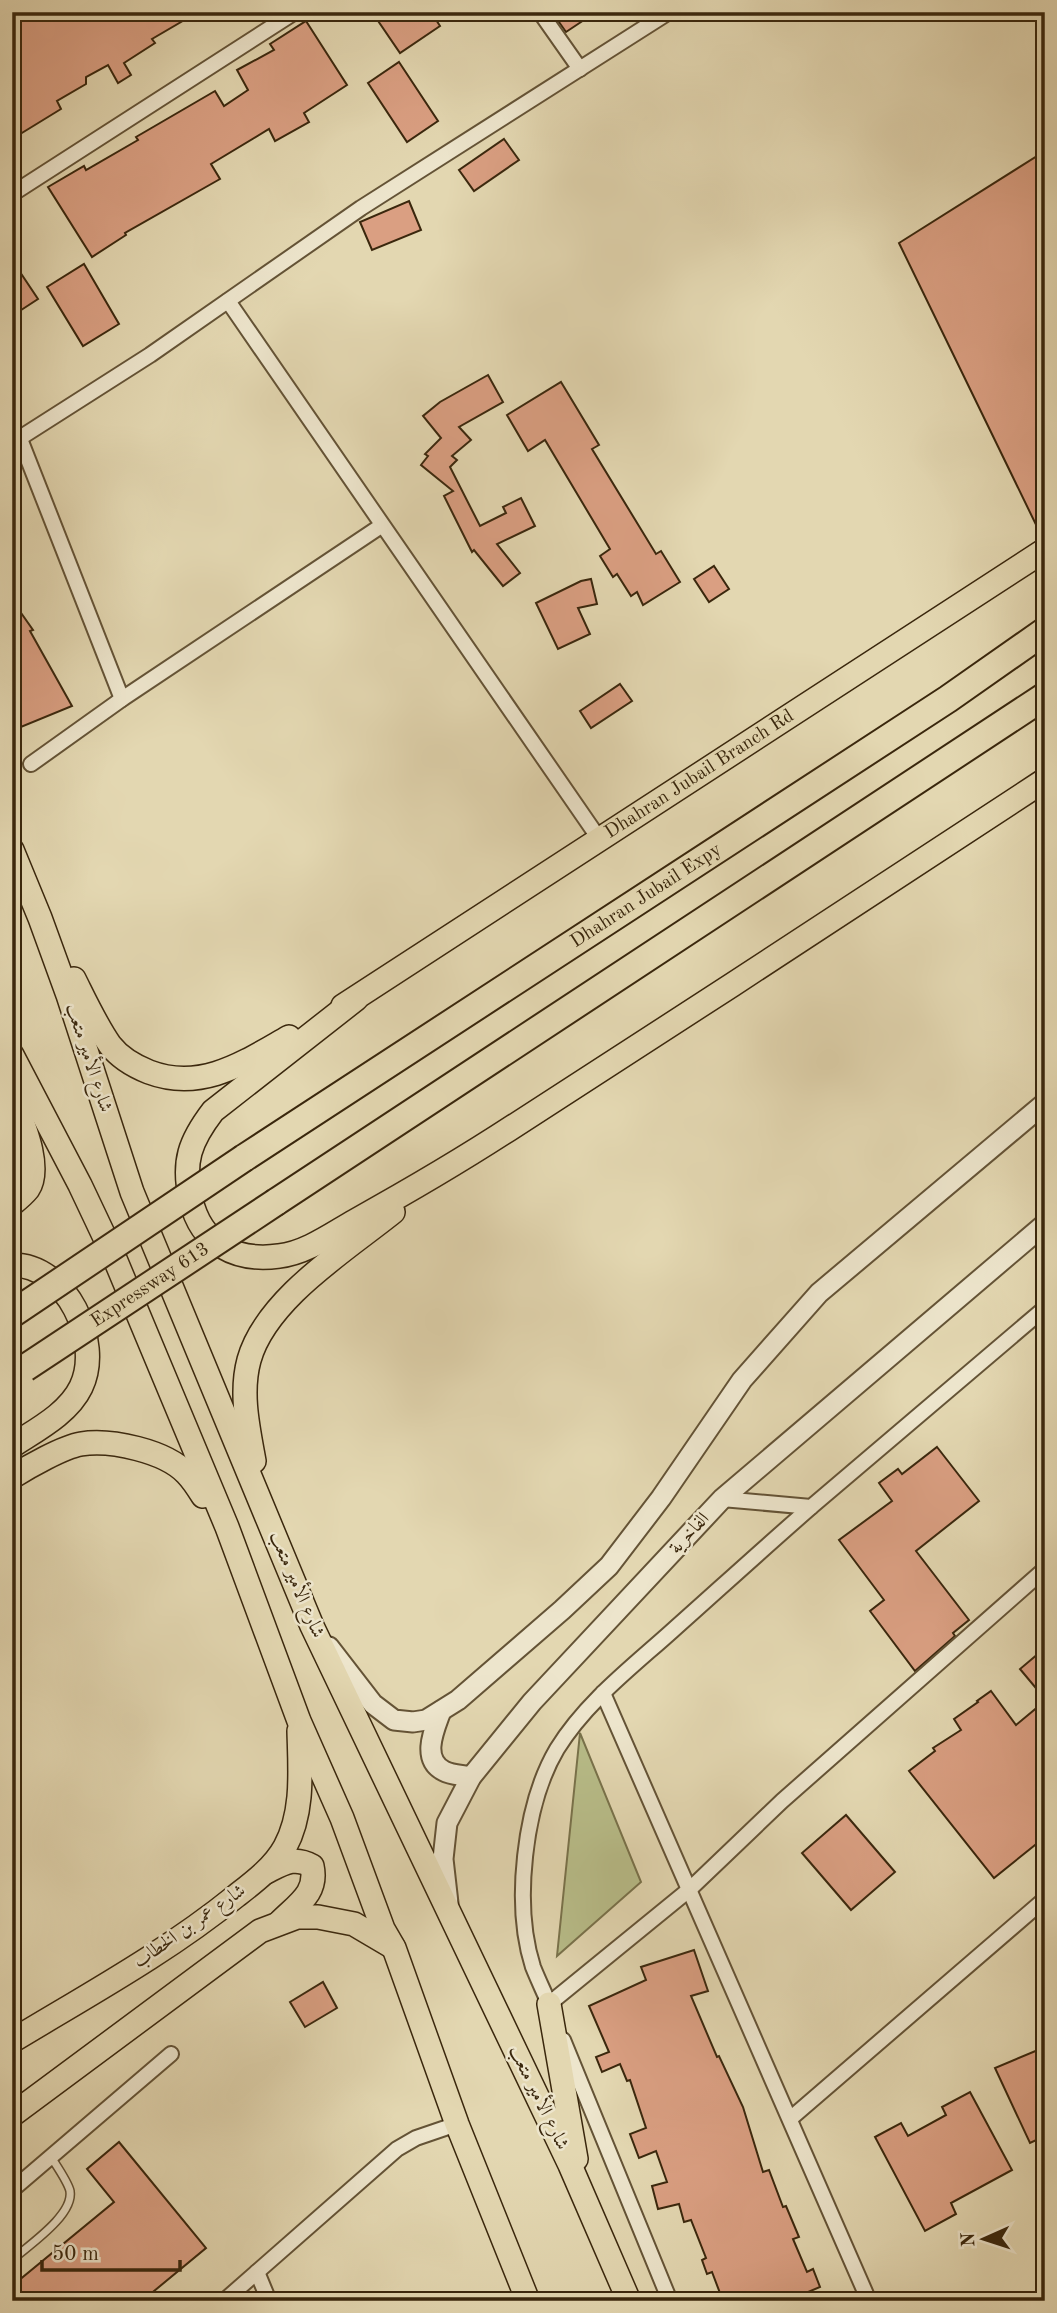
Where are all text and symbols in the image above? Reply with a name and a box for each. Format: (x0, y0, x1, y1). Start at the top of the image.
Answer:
street label: Dhahran Jubail Branch Rd (602, 706, 797, 843)
street label: Dhahran Jubail Expy (567, 840, 725, 952)
street label: شارع الأمير متعب (58, 999, 120, 1116)
street label: Expressway 613 (87, 1239, 213, 1331)
street label: الفاخرية (666, 1510, 714, 1559)
street label: شارع الأمير متعب (261, 1527, 332, 1643)
street label: شارع عمر بن الخطاب (131, 1881, 252, 1976)
street label: شارع الأمير متعب (501, 2040, 577, 2155)
north arrow (948, 2204, 1018, 2274)
scale bar (42, 2229, 180, 2273)
text: N (960, 2232, 979, 2248)
text: 50 m (52, 2244, 99, 2265)

